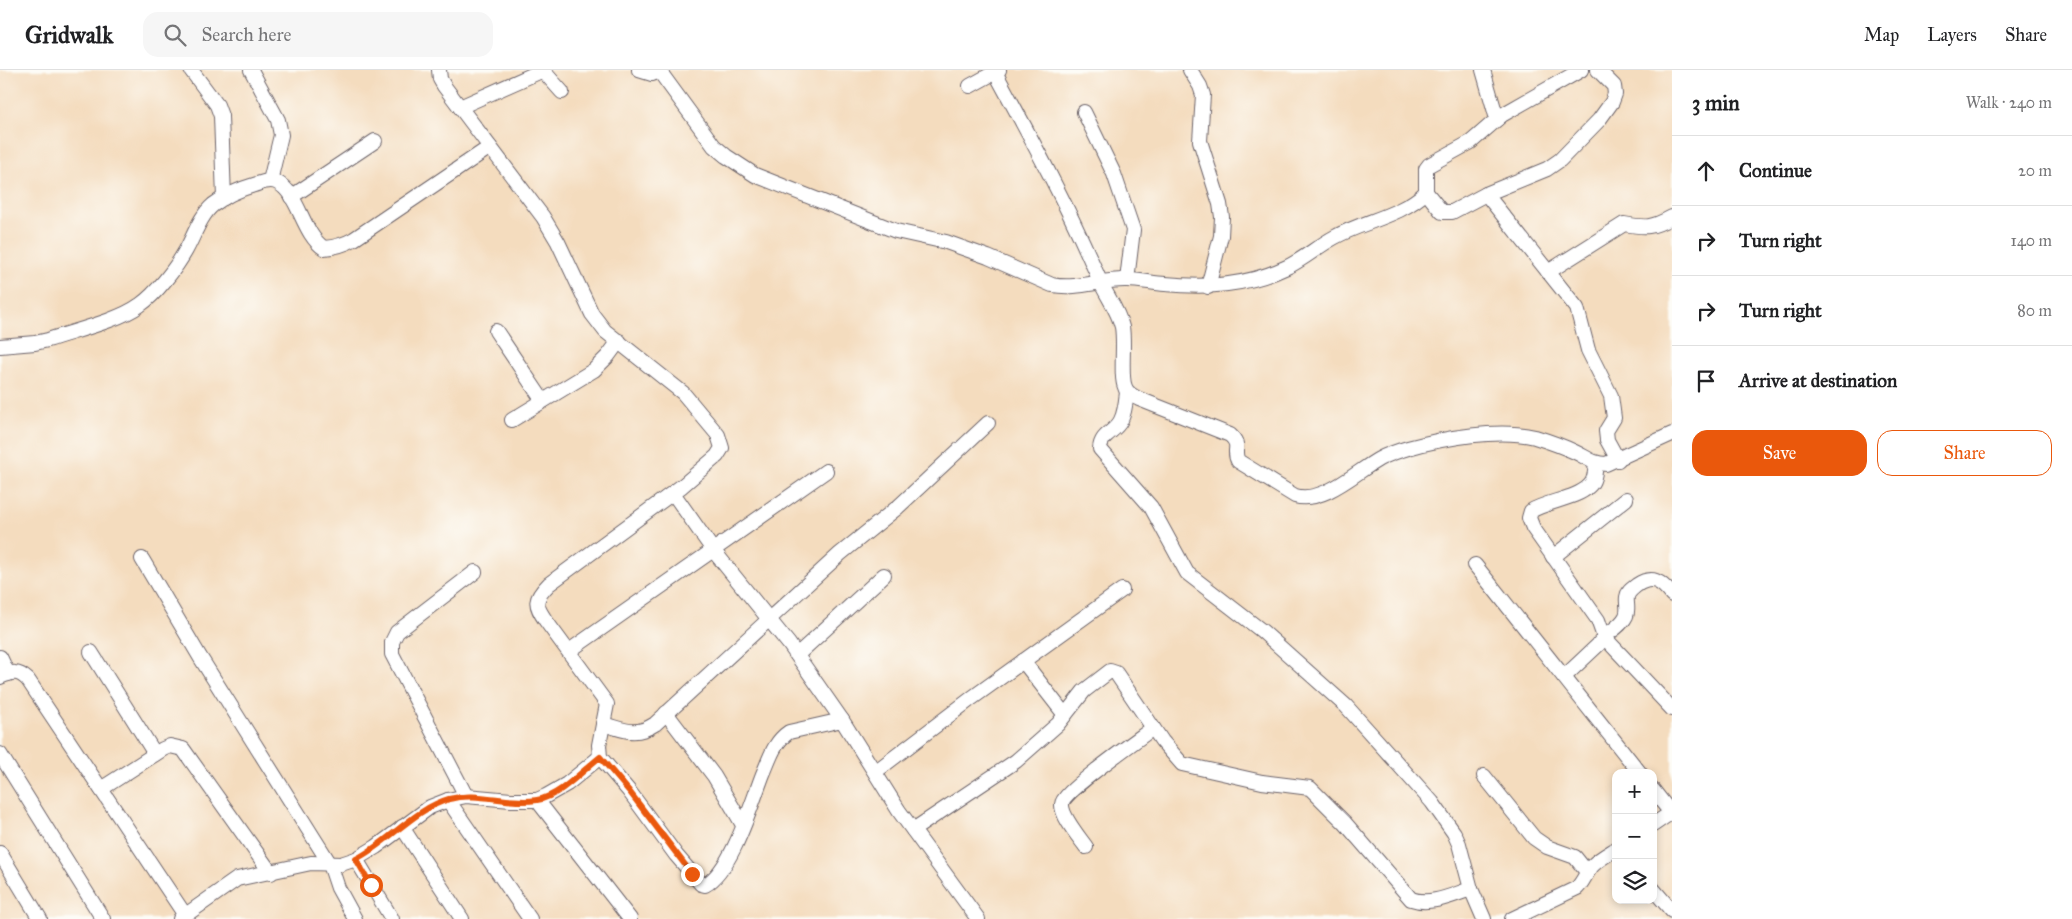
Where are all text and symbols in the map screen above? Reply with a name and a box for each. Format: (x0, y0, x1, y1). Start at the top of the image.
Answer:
search box (143, 12, 493, 57)
text: Gridwalk (25, 20, 113, 50)
icon: search (161, 21, 189, 49)
text: Search here (201, 23, 291, 46)
text: Map (1864, 24, 1899, 46)
text: Layers (1927, 24, 1977, 46)
text: Share (2005, 24, 2047, 46)
text: 3 min (1692, 90, 1740, 116)
text: Walk · 240 m (1966, 93, 2052, 112)
icon: ahead (1692, 157, 1720, 185)
text: Continue (1739, 159, 1812, 182)
text: 20 m (2018, 161, 2052, 180)
icon: right (1692, 227, 1720, 255)
text: Turn right (1739, 229, 1822, 252)
text: 140 m (2011, 231, 2052, 250)
icon: right (1692, 297, 1720, 325)
text: Turn right (1739, 299, 1822, 322)
text: 80 m (2017, 301, 2052, 320)
icon: arrive (1692, 367, 1720, 395)
text: Arrive at destination (1739, 369, 1897, 392)
button: Save (1692, 430, 1867, 476)
button: Share (1877, 430, 2052, 476)
map controls (1612, 769, 1657, 904)
button: + (1612, 769, 1657, 814)
button: − (1612, 814, 1657, 859)
button: layers (1612, 859, 1657, 904)
route end (681, 863, 704, 886)
route start (360, 874, 383, 897)

